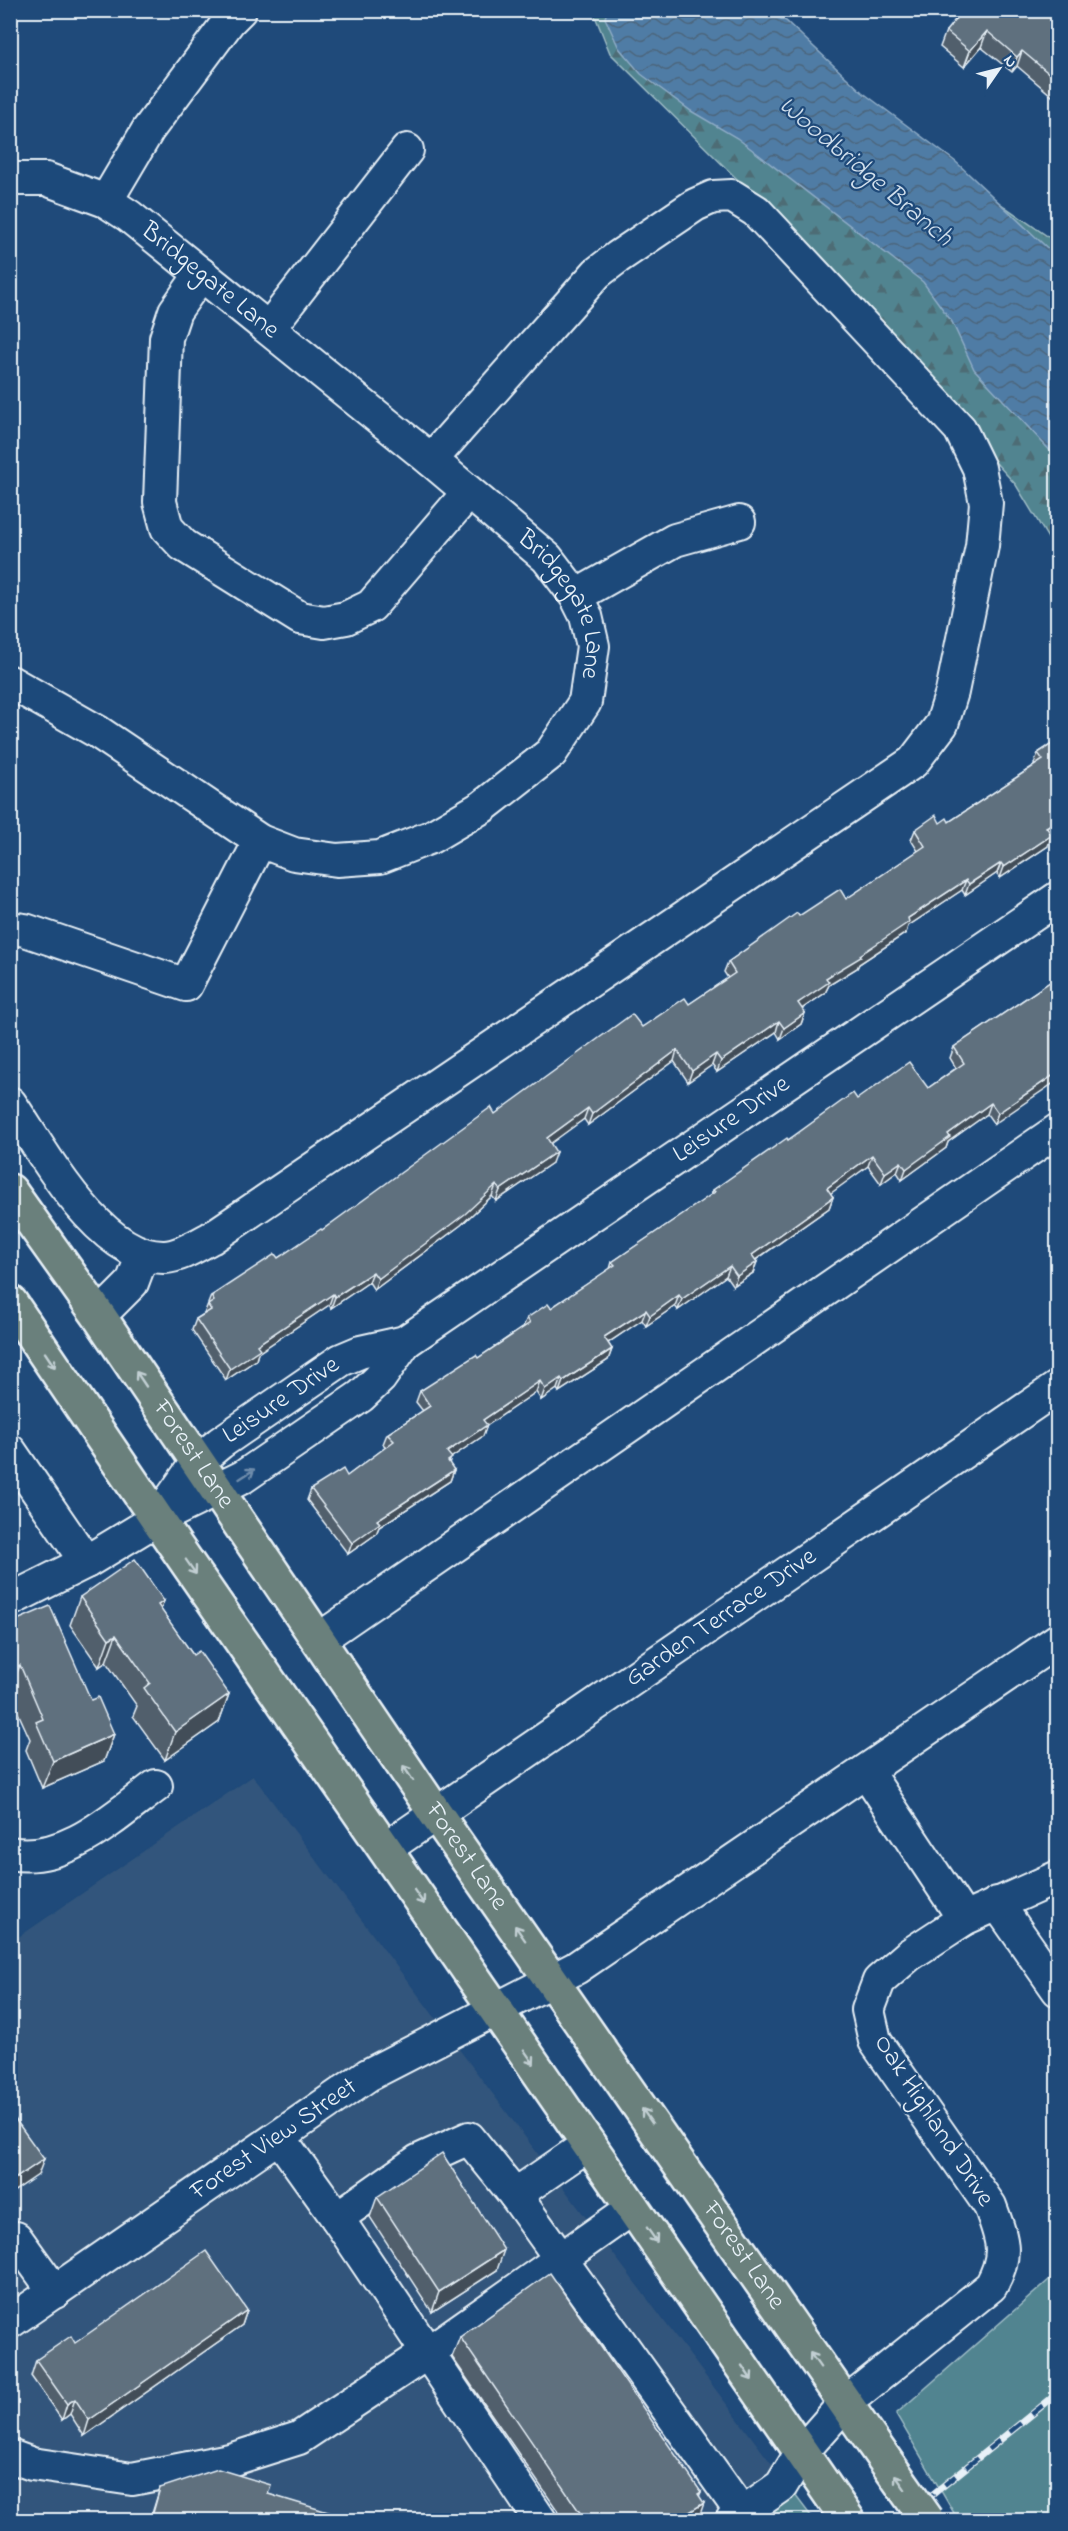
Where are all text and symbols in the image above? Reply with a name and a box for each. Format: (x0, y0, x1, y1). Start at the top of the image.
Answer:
north arrow (969, 39, 1029, 99)
text: N (997, 50, 1023, 73)
water label: Woodbridge Branch (769, 87, 962, 258)
street label: Bridgegate Lane (131, 213, 288, 349)
street label: Bridgegate Lane (507, 520, 613, 682)
street label: Leisure Drive (665, 1066, 798, 1173)
street label: Leisure Drive (215, 1347, 348, 1455)
one-way arrow (44, 1351, 56, 1367)
one-way arrow (135, 1371, 147, 1388)
street label: Forest Lane (142, 1392, 244, 1517)
one-way arrow (238, 1468, 255, 1480)
street label: Garden Terrace Drive (618, 1539, 825, 1697)
one-way arrow (185, 1559, 197, 1575)
one-way arrow (402, 1766, 414, 1782)
street label: Forest Lane (414, 1794, 517, 1919)
one-way arrow (413, 1888, 425, 1905)
one-way arrow (514, 1926, 526, 1942)
street label: Oak Highland Drive (863, 2027, 1003, 2215)
one-way arrow (523, 2049, 535, 2065)
street label: Forest View Street (182, 2068, 366, 2211)
one-way arrow (641, 2108, 653, 2124)
street label: Forest Lane (691, 2193, 794, 2318)
one-way arrow (646, 2227, 658, 2243)
one-way arrow (809, 2352, 821, 2369)
one-way arrow (741, 2365, 753, 2381)
one-way arrow (894, 2474, 906, 2490)

